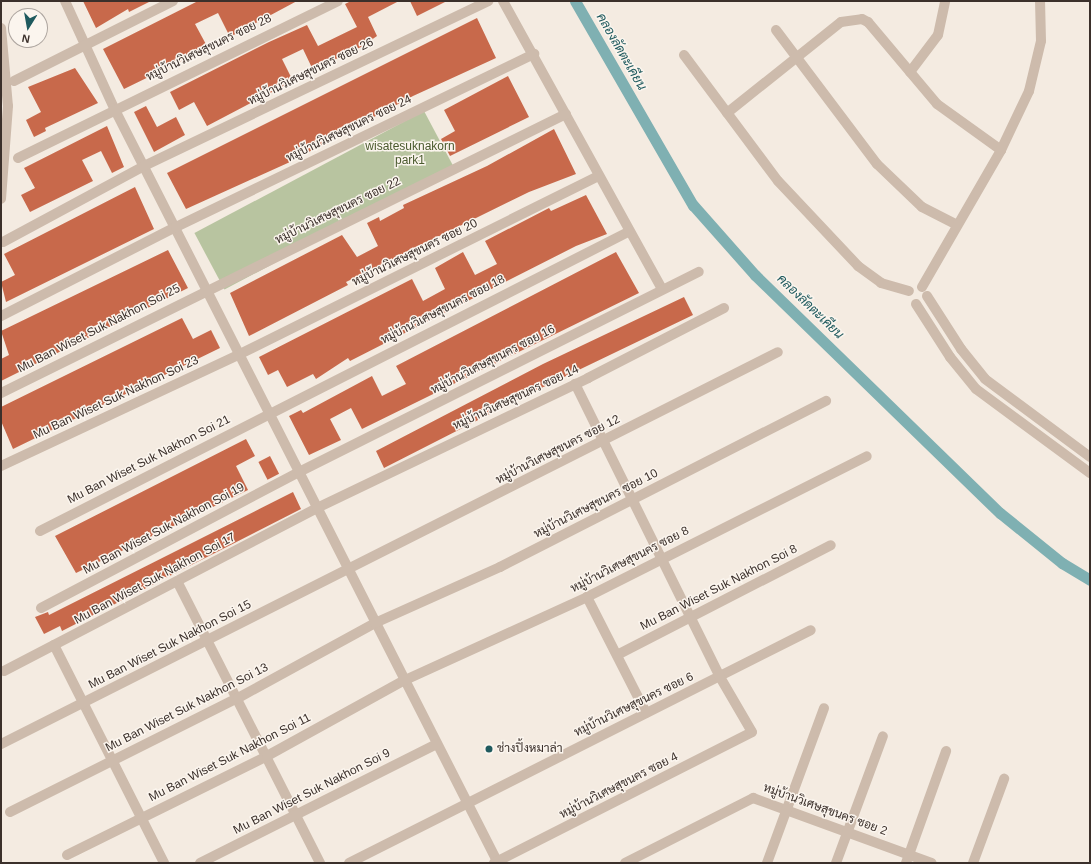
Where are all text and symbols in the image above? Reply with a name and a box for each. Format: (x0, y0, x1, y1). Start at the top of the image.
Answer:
north arrow (8, 8, 48, 48)
street label: หมู่บ้านวิเศษสุขนคร ซอย 28 (144, 11, 274, 85)
water label: คลองลัดตะเคียน (593, 11, 649, 93)
text: N (21, 32, 31, 45)
street label: หมู่บ้านวิเศษสุขนคร ซอย 26 (246, 35, 376, 109)
street label: หมู่บ้านวิเศษสุขนคร ซอย 24 (284, 92, 414, 166)
park label: wisatesuknakorn park1 (365, 140, 455, 168)
street label: หมู่บ้านวิเศษสุขนคร ซอย 22 (273, 174, 403, 248)
street label: หมู่บ้านวิเศษสุขนคร ซอย 20 (350, 216, 480, 290)
water label: คลองลัดตะเคียน (773, 271, 847, 343)
street label: หมู่บ้านวิเศษสุขนคร ซอย 18 (378, 272, 508, 348)
street label: Mu Ban Wiset Suk Nakhon Soi 25 (15, 282, 183, 376)
street label: หมู่บ้านวิเศษสุขนคร ซอย 16 (428, 322, 558, 398)
street label: Mu Ban Wiset Suk Nakhon Soi 23 (31, 353, 201, 443)
street label: หมู่บ้านวิเศษสุขนคร ซอย 14 (451, 362, 581, 434)
street label: หมู่บ้านวิเศษสุขนคร ซอย 12 (493, 412, 623, 488)
street label: Mu Ban Wiset Suk Nakhon Soi 21 (65, 413, 233, 507)
street label: หมู่บ้านวิเศษสุขนคร ซอย 10 (531, 466, 661, 542)
street label: Mu Ban Wiset Suk Nakhon Soi 19 (81, 480, 247, 578)
street label: หมู่บ้านวิเศษสุขนคร ซอย 8 (568, 524, 692, 596)
street label: Mu Ban Wiset Suk Nakhon Soi 17 (72, 530, 238, 628)
street label: Mu Ban Wiset Suk Nakhon Soi 8 (638, 542, 800, 634)
street label: Mu Ban Wiset Suk Nakhon Soi 15 (86, 598, 254, 692)
street label: Mu Ban Wiset Suk Nakhon Soi 13 (103, 661, 271, 755)
street label: หมู่บ้านวิเศษสุขนคร ซอย 6 (572, 670, 696, 740)
street label: Mu Ban Wiset Suk Nakhon Soi 11 (147, 711, 313, 805)
place label: ช่างปิ้งหมาล่า (497, 742, 562, 756)
marker: ช่างปิ้งหมาล่า (484, 744, 494, 754)
street label: Mu Ban Wiset Suk Nakhon Soi 9 (231, 746, 393, 838)
street label: หมู่บ้านวิเศษสุขนคร ซอย 4 (557, 750, 681, 822)
street label: หมู่บ้านวิเศษสุขนคร ซอย 2 (761, 781, 889, 839)

